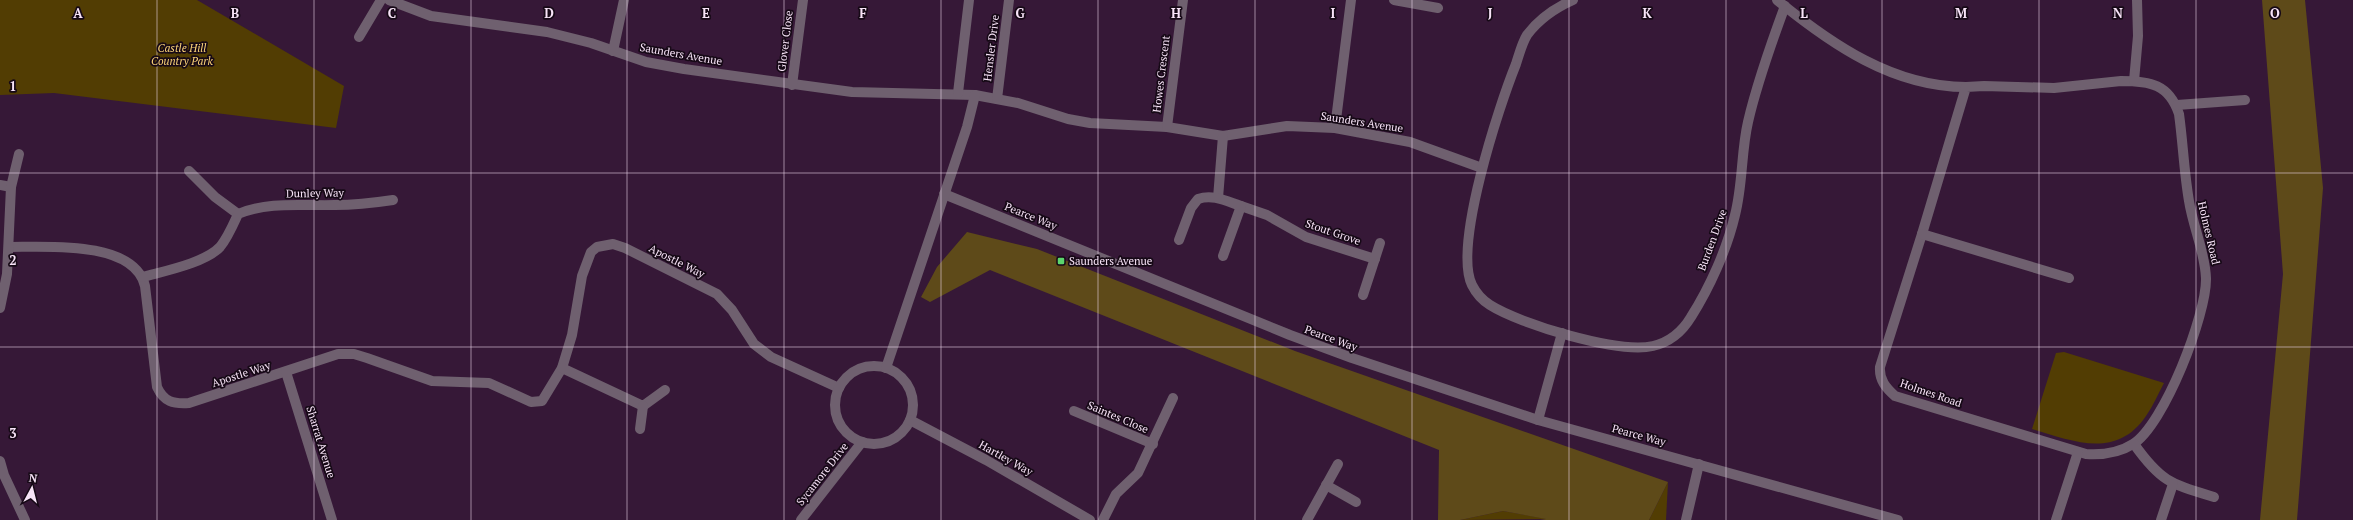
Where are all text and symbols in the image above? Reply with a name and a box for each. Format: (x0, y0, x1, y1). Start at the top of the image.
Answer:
text: A (73, 4, 83, 22)
text: B (231, 4, 239, 22)
text: C (388, 4, 396, 22)
text: D (544, 4, 554, 22)
text: E (702, 4, 710, 22)
text: F (859, 4, 867, 22)
text: G (1015, 4, 1025, 22)
text: H (1171, 4, 1181, 22)
text: I (1331, 4, 1336, 22)
text: J (1488, 4, 1493, 22)
text: K (1642, 4, 1652, 22)
text: L (1800, 4, 1808, 22)
text: M (1955, 4, 1967, 22)
text: N (2113, 4, 2123, 22)
text: O (2270, 4, 2280, 22)
street label: Glover Close (774, 9, 796, 72)
street label: Hensler Drive (980, 14, 1002, 82)
street label: Howes Crescent (1149, 35, 1173, 113)
street label: Saunders Avenue (639, 40, 724, 68)
park label: Castle Hill Country Park (151, 41, 214, 68)
text: 1 (9, 77, 17, 95)
street label: Saunders Avenue (1320, 109, 1405, 136)
street label: Dunley Way (286, 185, 345, 201)
street label: Pearce Way (1003, 199, 1060, 233)
street label: Holmes Road (2195, 200, 2223, 266)
street label: Burden Drive (1694, 207, 1730, 273)
street label: Stout Grove (1303, 216, 1363, 248)
street label: Apostle Way (647, 241, 708, 281)
text: 2 (9, 251, 17, 269)
place label: Saunders Avenue (1069, 254, 1153, 268)
marker: Saunders Avenue (1056, 256, 1066, 266)
street label: Pearce Way (1303, 322, 1360, 354)
street label: Apostle Way (210, 358, 273, 390)
street label: Holmes Road (1898, 376, 1964, 410)
street label: Saintes Close (1085, 398, 1151, 436)
street label: Sharrat Avenue (303, 404, 339, 480)
street label: Pearce Way (1610, 421, 1668, 449)
text: 3 (9, 424, 17, 442)
street label: Hartley Way (977, 437, 1036, 479)
street label: Sycamore Drive (793, 439, 851, 508)
north arrow (12, 468, 52, 508)
text: N (28, 471, 39, 486)

